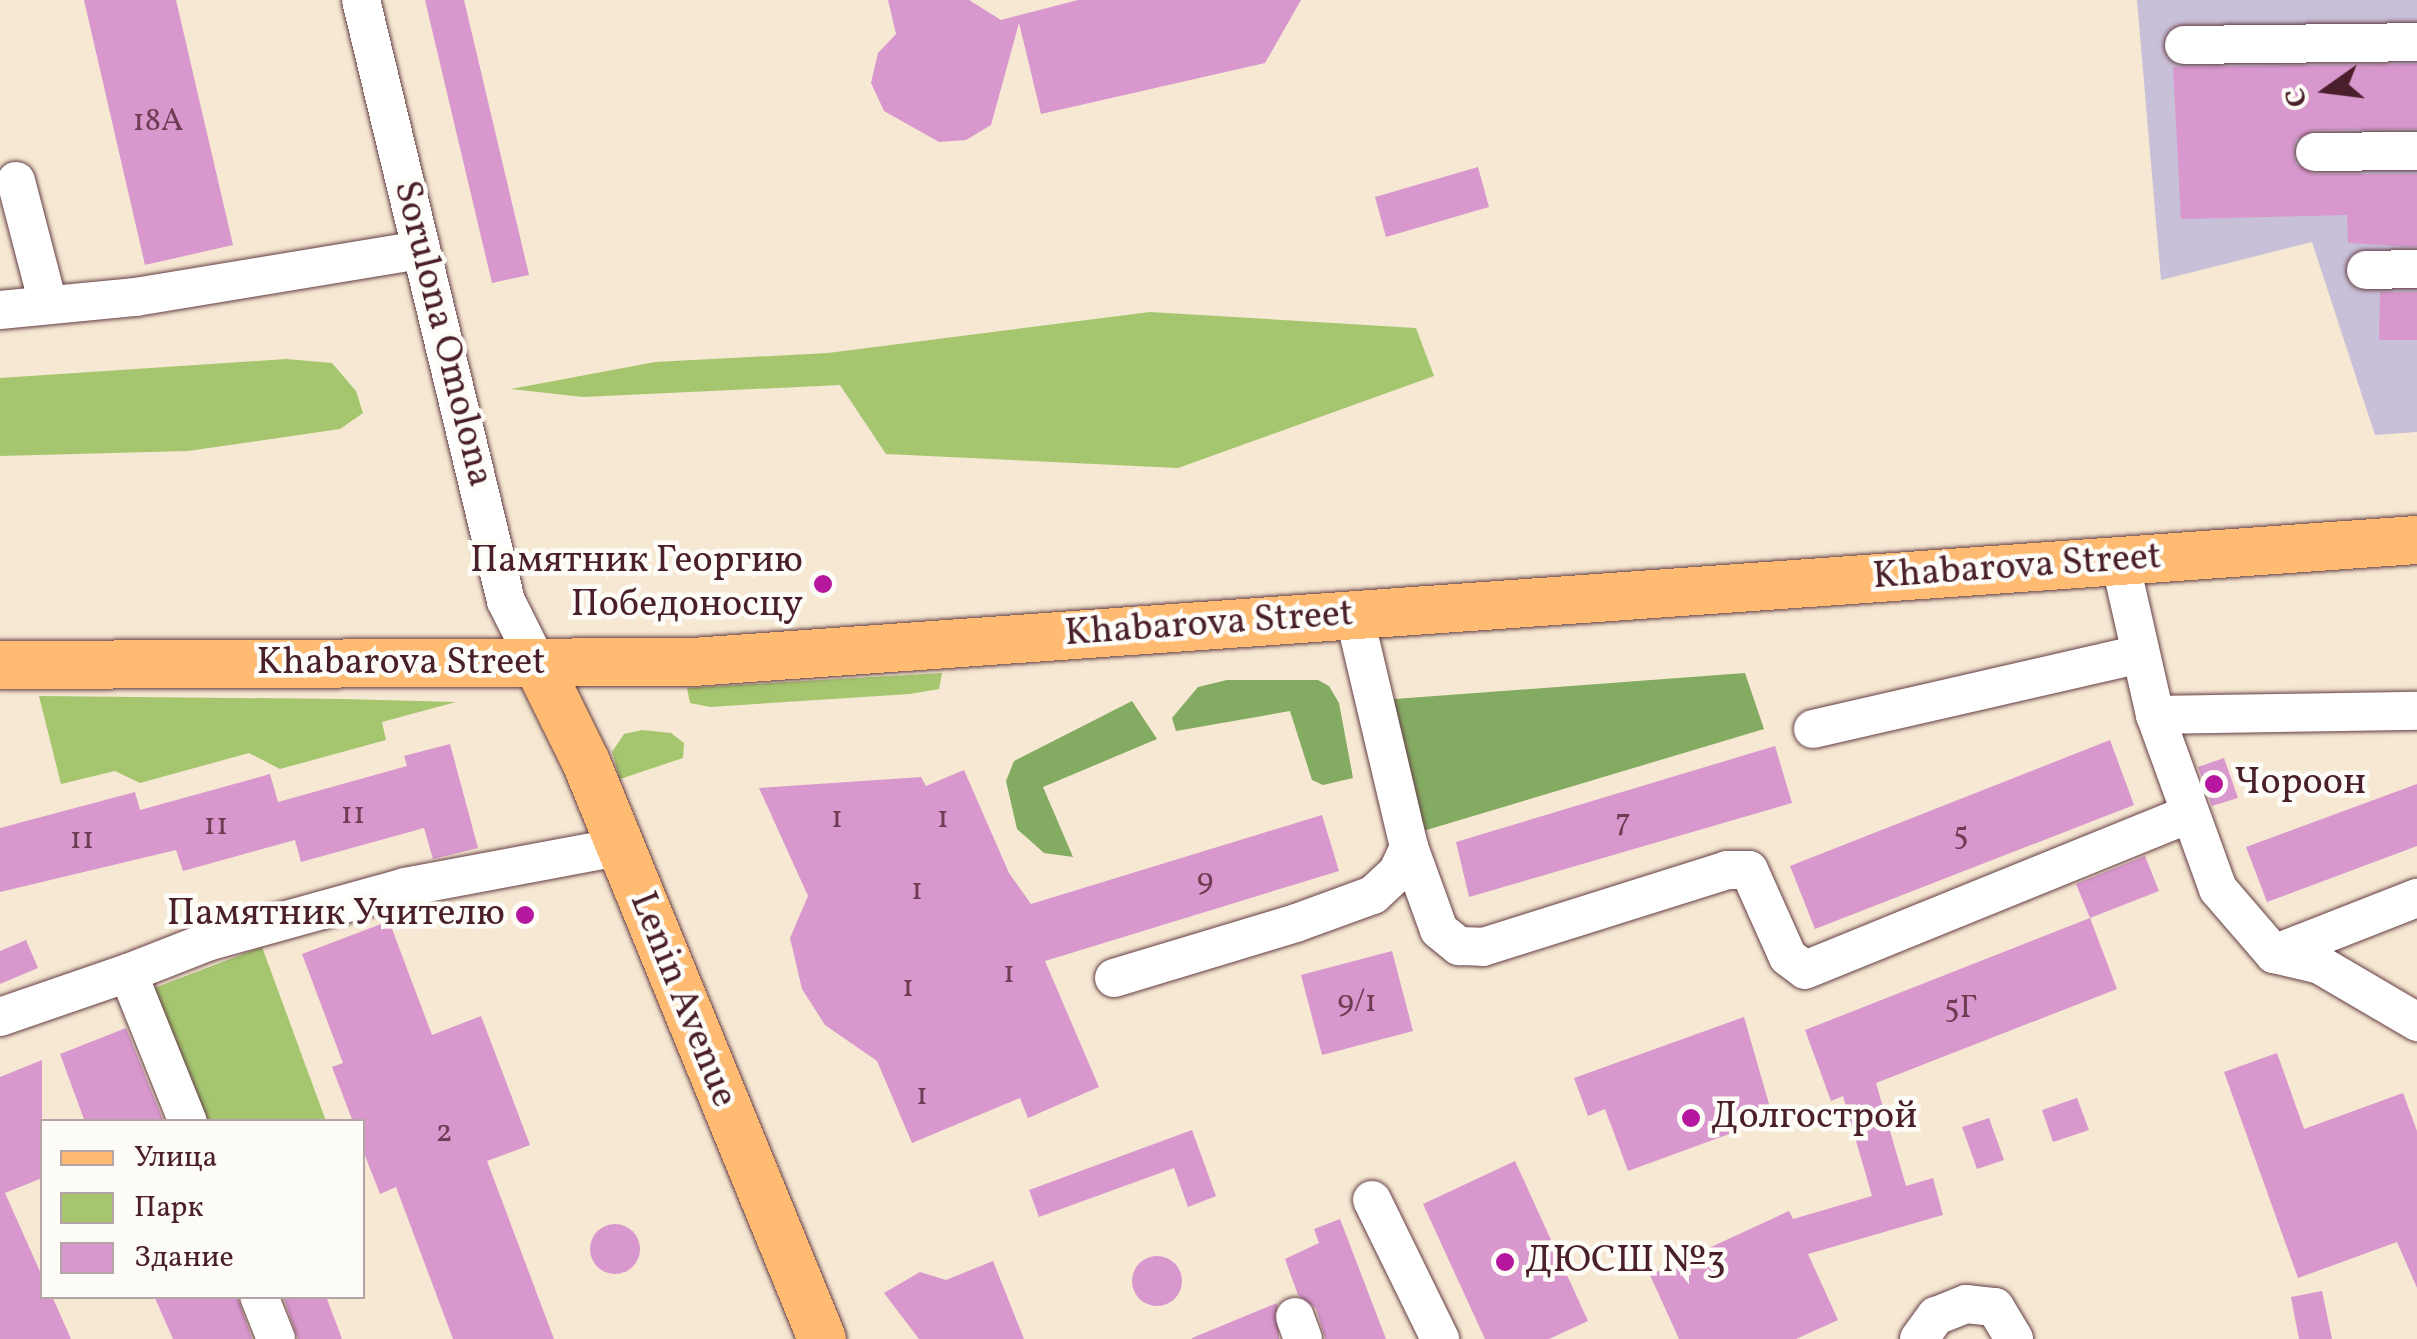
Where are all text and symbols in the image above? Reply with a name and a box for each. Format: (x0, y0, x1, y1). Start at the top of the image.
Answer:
north arrow (2277, 40, 2377, 140)
text: С (2276, 84, 2319, 111)
house number: 18А (132, 103, 184, 141)
street label: Sorulona Omolona (382, 176, 502, 492)
street label: Khabarova Street (1871, 535, 2163, 601)
place label: Памятник Георгию Победоносцу (470, 539, 803, 628)
marker: Памятник Георгию Победоносцу (812, 573, 834, 595)
street label: Khabarova Street (1063, 592, 1355, 658)
street label: Khabarova Street (257, 641, 545, 687)
place label: Чороон (2234, 761, 2366, 807)
marker: Чороон (2203, 773, 2225, 795)
house number: 11 (341, 796, 365, 834)
house number: 1 (831, 800, 843, 838)
house number: 1 (937, 800, 949, 838)
house number: 7 (1615, 803, 1631, 841)
house number: 11 (204, 807, 228, 845)
house number: 5 (1953, 817, 1969, 855)
house number: 11 (70, 821, 94, 859)
house number: 9 (1197, 862, 1213, 900)
house number: 1 (911, 872, 923, 910)
street label: Lenin Avenue (618, 886, 746, 1114)
place label: Памятник Учителю (167, 892, 505, 938)
marker: Памятник Учителю (514, 904, 536, 926)
house number: 1 (1003, 955, 1015, 993)
house number: 1 (902, 969, 914, 1007)
house number: 9/1 (1337, 984, 1377, 1022)
house number: 5Г (1944, 990, 1978, 1028)
house number: 1 (916, 1077, 928, 1115)
place label: Долгострой (1711, 1095, 1917, 1141)
marker: Долгострой (1680, 1107, 1702, 1129)
house number: 2 (435, 1114, 453, 1152)
legend (40, 1119, 365, 1299)
text: Улица (134, 1137, 217, 1179)
text: Парк (134, 1187, 203, 1229)
text: Здание (134, 1237, 234, 1279)
place label: ДЮСШ №3 (1525, 1239, 1726, 1285)
marker: ДЮСШ №3 (1494, 1251, 1516, 1273)

